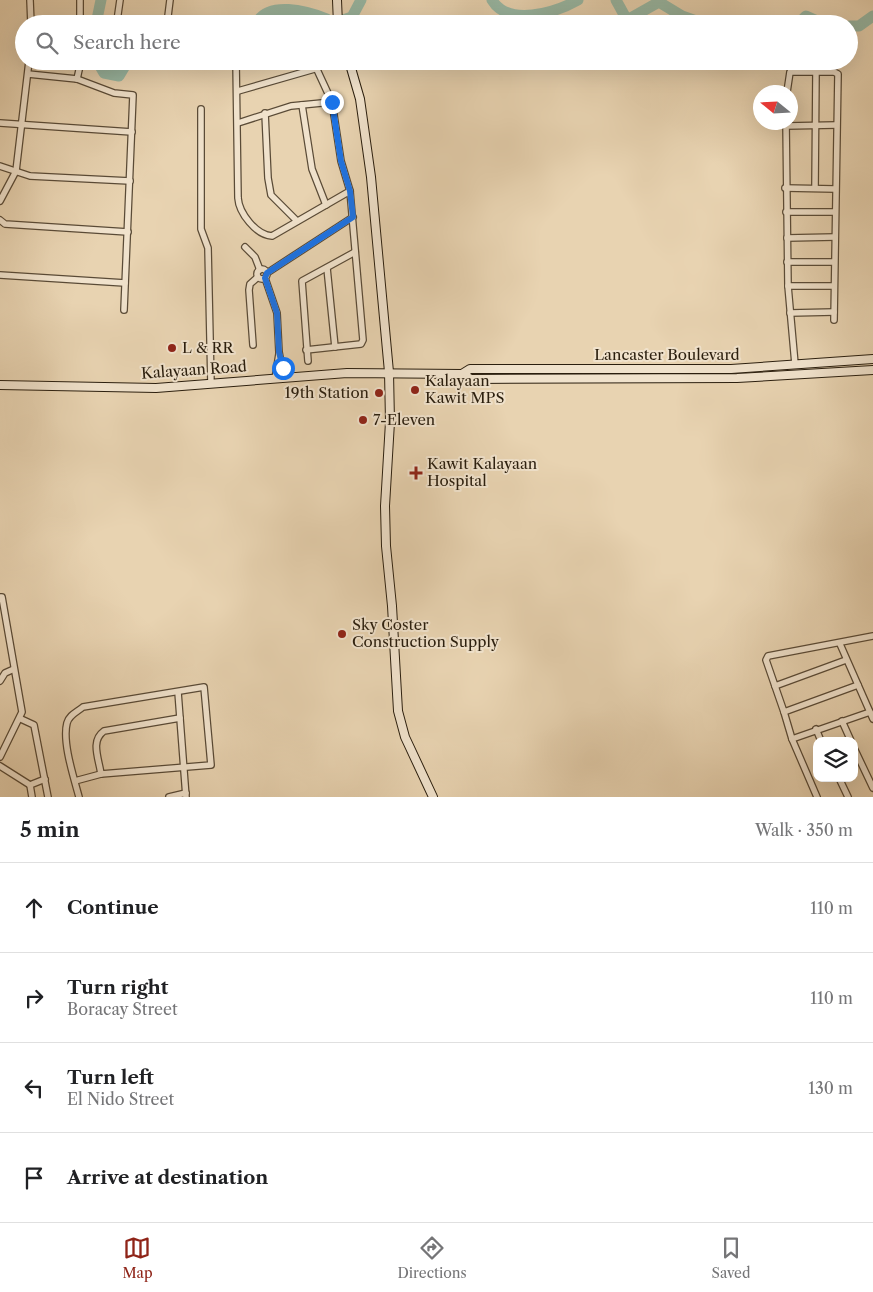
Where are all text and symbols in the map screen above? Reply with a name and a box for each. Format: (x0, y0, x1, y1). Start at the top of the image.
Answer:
search box (15, 15, 858, 70)
icon: search (33, 29, 61, 57)
text: Search here (73, 31, 181, 54)
north arrow (753, 85, 798, 130)
route end (321, 91, 344, 114)
place label: L & RR (182, 338, 234, 357)
marker: L & RR (166, 342, 178, 354)
street label: Lancaster Boulevard (594, 345, 740, 364)
street label: Kalayaan Road (141, 356, 247, 383)
route start (272, 357, 295, 380)
place label: Kalayaan Kawit MPS (425, 371, 505, 407)
place label: 19th Station (285, 383, 370, 402)
marker: Kalayaan Kawit MPS (409, 384, 421, 396)
marker: 19th Station (373, 387, 385, 399)
place label: 7-Eleven (373, 410, 436, 429)
marker: 7-Eleven (357, 414, 369, 426)
place label: Kawit Kalayaan Hospital (427, 454, 538, 490)
marker: Kawit Kalayaan Hospital (409, 466, 423, 480)
place label: Sky Coster Construction Supply (352, 615, 500, 651)
marker: Sky Coster Construction Supply (336, 628, 348, 640)
map controls (813, 737, 858, 782)
button: layers (813, 737, 858, 782)
text: 5 min (20, 817, 80, 842)
text: Walk · 350 m (755, 820, 853, 840)
icon: ahead (20, 894, 48, 922)
text: Continue (67, 896, 159, 919)
text: 110 m (810, 898, 853, 918)
text: Turn right (67, 976, 168, 999)
icon: right (20, 984, 48, 1012)
text: 110 m (810, 988, 853, 1008)
text: Boracay Street (67, 999, 178, 1019)
text: Turn left (67, 1066, 154, 1089)
icon: left (20, 1074, 48, 1102)
text: 130 m (808, 1078, 853, 1098)
text: El Nido Street (67, 1089, 174, 1109)
icon: arrive (20, 1164, 48, 1192)
text: Arrive at destination (67, 1166, 268, 1189)
tab: Map (122, 1234, 153, 1282)
tab: Directions (397, 1234, 467, 1282)
tab: Saved (712, 1234, 750, 1282)

